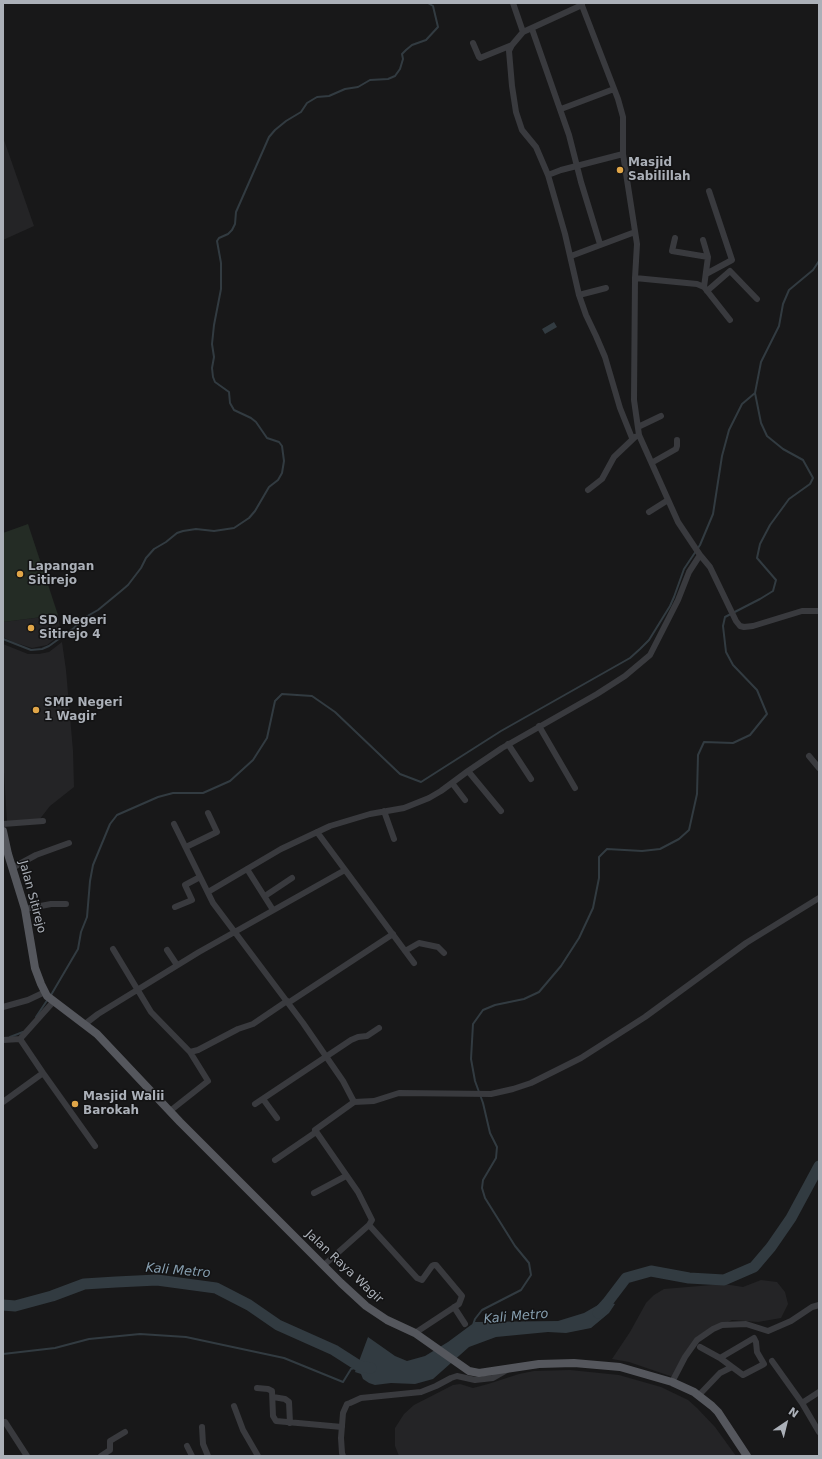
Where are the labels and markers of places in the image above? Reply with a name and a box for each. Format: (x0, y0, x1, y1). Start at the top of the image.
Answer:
place label: Masjid Sabilillah (628, 156, 691, 184)
marker: Masjid Sabilillah (615, 165, 625, 175)
place label: Lapangan Sitirejo (28, 560, 94, 588)
marker: Lapangan Sitirejo (15, 569, 25, 579)
place label: SD Negeri Sitirejo 4 (39, 614, 107, 642)
marker: SD Negeri Sitirejo 4 (26, 623, 36, 633)
place label: SMP Negeri 1 Wagir (44, 696, 122, 724)
marker: SMP Negeri 1 Wagir (31, 705, 41, 715)
place label: Masjid Walii Barokah (83, 1090, 164, 1118)
marker: Masjid Walii Barokah (70, 1099, 80, 1109)

